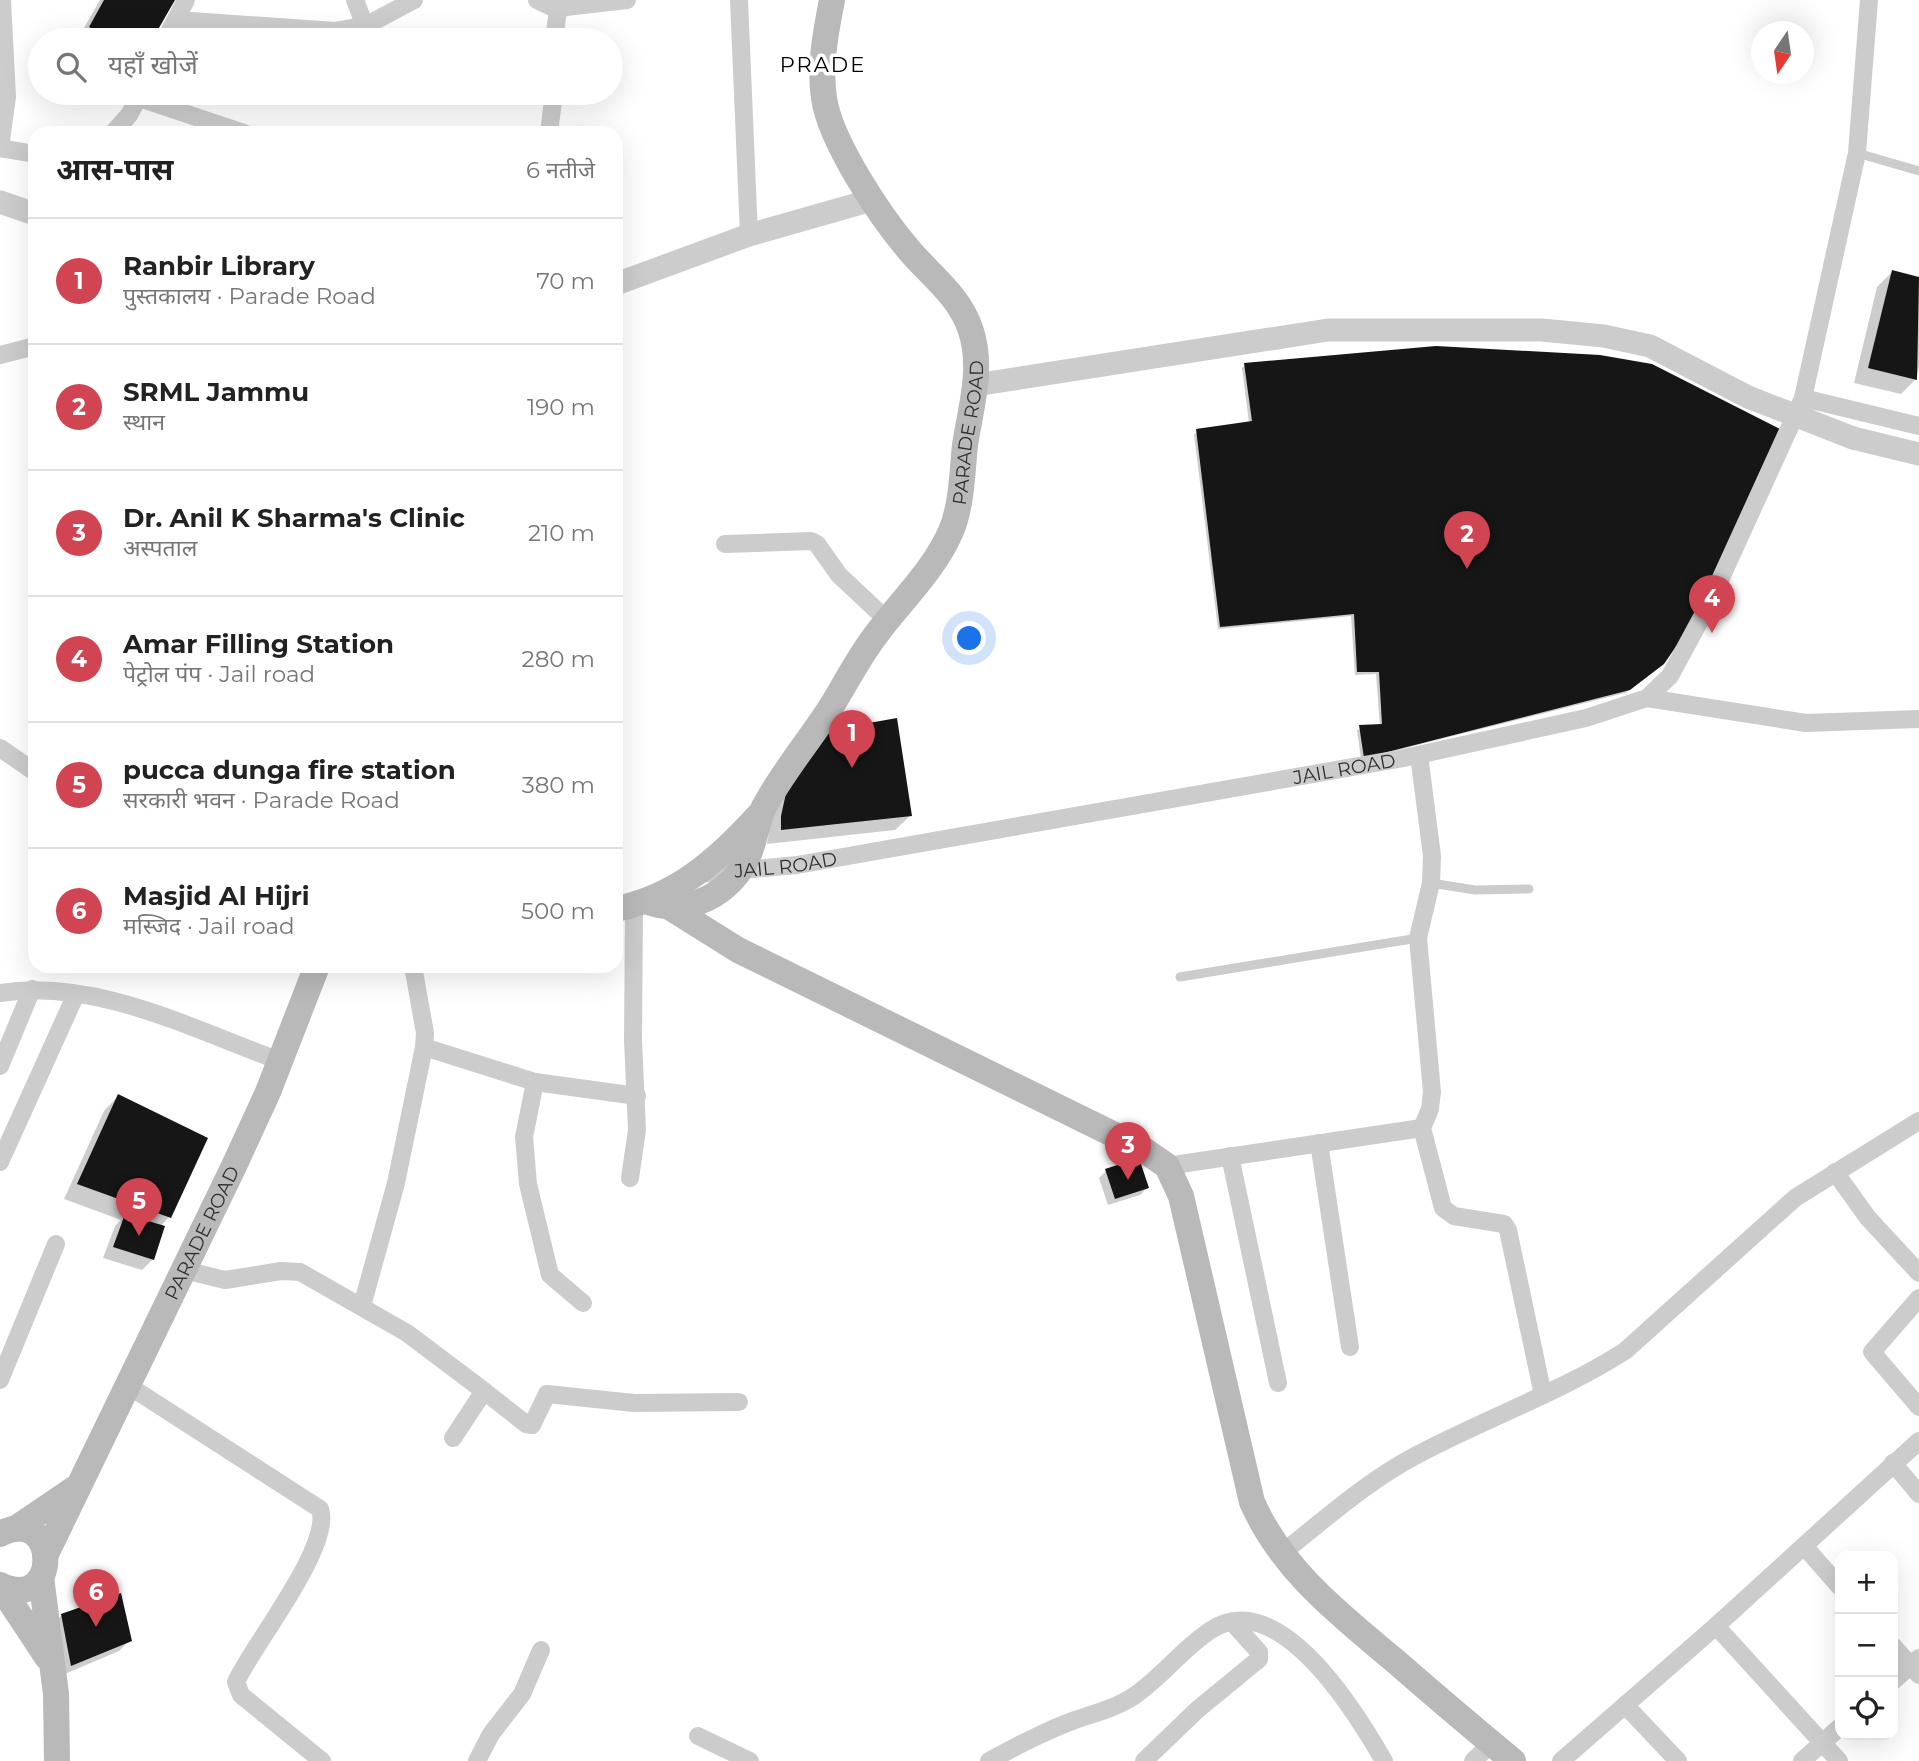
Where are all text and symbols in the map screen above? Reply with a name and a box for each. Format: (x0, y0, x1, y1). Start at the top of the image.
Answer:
north arrow (1751, 21, 1814, 84)
search box (28, 28, 623, 105)
icon: search (52, 48, 90, 86)
text: यहाँ खोजें (108, 49, 198, 81)
district label: PRADE (780, 52, 866, 77)
text: आस-पास (56, 151, 174, 188)
text: 6 नतीजे (526, 156, 595, 184)
text: Ranbir Library (123, 250, 315, 282)
text: 1 (74, 267, 84, 295)
text: 70 m (536, 267, 595, 295)
text: पुस्तकालय · Parade Road (123, 282, 376, 310)
street label: PARADE ROAD (947, 360, 988, 507)
text: SRML Jammu (123, 376, 309, 408)
text: 2 (72, 393, 86, 421)
text: 190 m (527, 393, 595, 421)
text: स्थान (123, 408, 165, 436)
text: Dr. Anil K Sharma's Clinic (123, 502, 465, 534)
pin: 2 (1444, 511, 1490, 569)
text: 3 (72, 519, 86, 547)
text: 210 m (528, 519, 595, 547)
text: अस्पताल (123, 534, 197, 562)
pin: 4 (1689, 575, 1735, 633)
your location (952, 621, 986, 655)
text: Amar Filling Station (123, 628, 394, 660)
text: 4 (71, 645, 87, 673)
text: 280 m (522, 645, 595, 673)
text: पेट्रोल पंप · Jail road (123, 660, 315, 688)
pin: 1 (829, 710, 875, 768)
street label: JAIL ROAD (1290, 748, 1397, 789)
text: pucca dunga fire station (123, 754, 456, 786)
text: 5 (72, 771, 86, 799)
text: 380 m (522, 771, 595, 799)
text: सरकारी भवन · Parade Road (123, 786, 400, 814)
street label: JAIL ROAD (732, 847, 839, 882)
text: Masjid Al Hijri (123, 880, 310, 912)
text: 6 (72, 897, 86, 925)
text: 500 m (521, 897, 595, 925)
text: मस्जिद · Jail road (123, 912, 295, 940)
pin: 3 (1105, 1122, 1151, 1180)
street label: PARADE ROAD (159, 1162, 244, 1303)
pin: 5 (116, 1178, 162, 1236)
map controls (1835, 1551, 1898, 1740)
button: + (1835, 1551, 1898, 1614)
pin: 6 (73, 1569, 119, 1627)
button: − (1835, 1614, 1898, 1677)
button: locate (1835, 1677, 1898, 1740)

